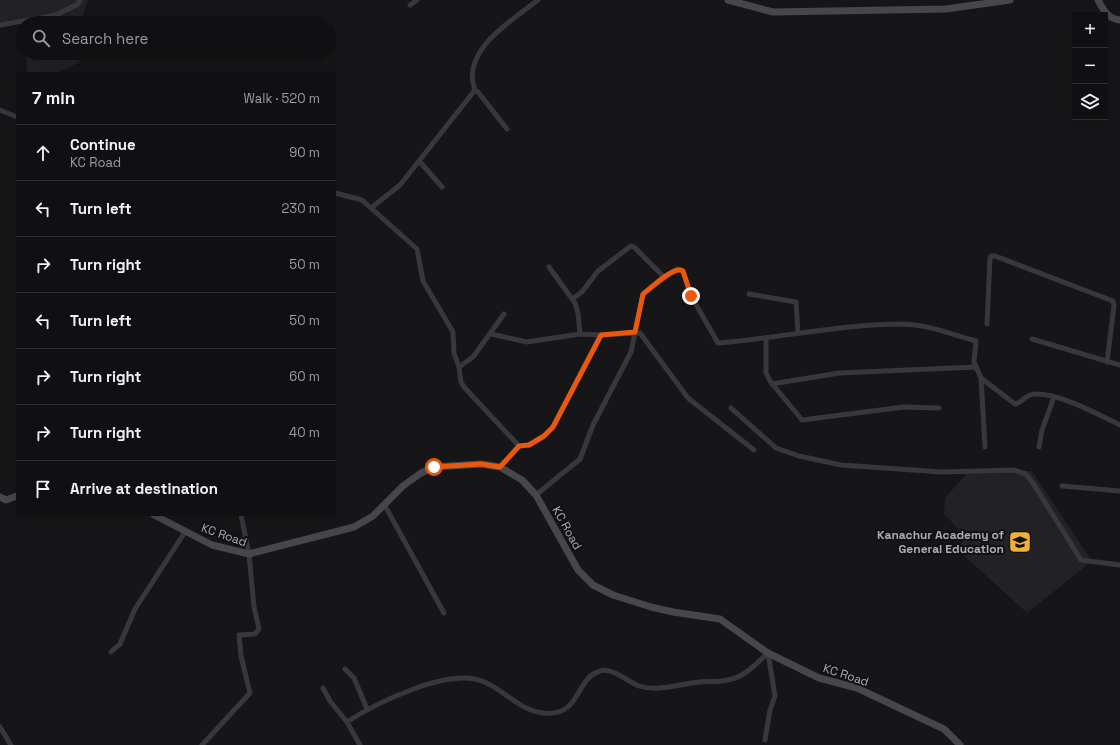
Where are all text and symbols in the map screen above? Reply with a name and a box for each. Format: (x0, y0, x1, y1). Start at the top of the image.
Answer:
map controls (1072, 12, 1108, 120)
button: + (1072, 12, 1108, 48)
search box (16, 16, 336, 60)
icon: search (30, 27, 52, 49)
text: Search here (62, 29, 148, 48)
button: − (1072, 48, 1108, 84)
button: layers (1072, 84, 1108, 120)
text: 7 min (32, 87, 75, 109)
text: Walk · 520 m (244, 90, 320, 107)
text: Continue (70, 135, 136, 154)
icon: ahead (32, 142, 54, 164)
text: 90 m (289, 144, 320, 161)
text: KC Road (70, 154, 121, 171)
icon: left (32, 198, 54, 220)
text: Turn left (70, 199, 132, 218)
text: 230 m (282, 200, 320, 217)
icon: right (32, 254, 54, 276)
text: Turn right (70, 255, 141, 274)
text: 50 m (289, 256, 320, 273)
route end (682, 287, 700, 305)
icon: left (32, 310, 54, 332)
text: Turn left (70, 311, 132, 330)
text: 50 m (289, 312, 320, 329)
icon: right (32, 366, 54, 388)
text: Turn right (70, 367, 141, 386)
text: 60 m (289, 368, 320, 385)
icon: right (32, 422, 54, 444)
text: Turn right (70, 423, 141, 442)
text: 40 m (289, 424, 320, 441)
route start (425, 458, 443, 476)
icon: arrive (32, 478, 54, 500)
text: Arrive at destination (70, 479, 218, 498)
street label: KC Road (549, 503, 585, 553)
street label: KC Road (199, 520, 249, 550)
place label: Kanachur Academy of General Education (877, 527, 1004, 557)
school or university icon: Kanachur Academy of General Education (1007, 529, 1033, 555)
street label: KC Road (821, 660, 871, 690)

